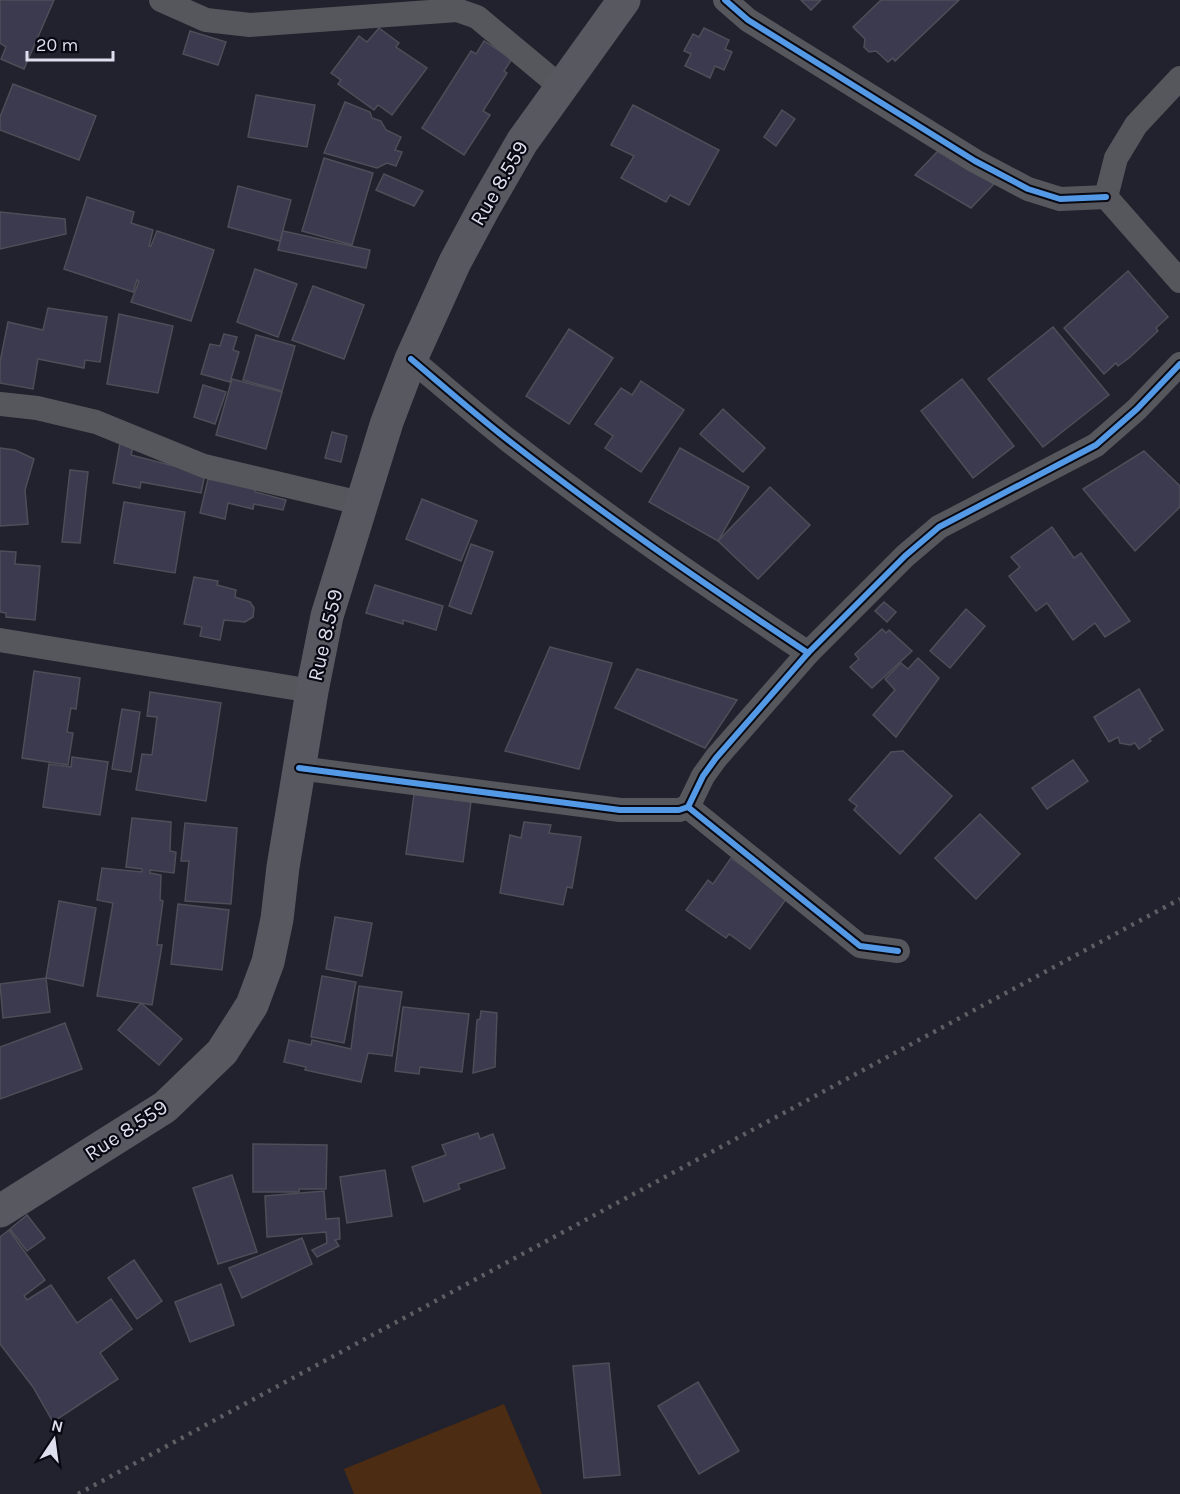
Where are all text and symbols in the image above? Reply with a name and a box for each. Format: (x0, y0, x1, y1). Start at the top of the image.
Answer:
scale bar (27, 24, 112, 62)
text: 20 m (36, 34, 78, 56)
street label: Rue 8.559 (465, 136, 533, 230)
street label: Rue 8.559 (303, 587, 347, 683)
street label: Rue 8.559 (80, 1094, 172, 1166)
north arrow (24, 1410, 84, 1470)
text: N (50, 1415, 65, 1436)

